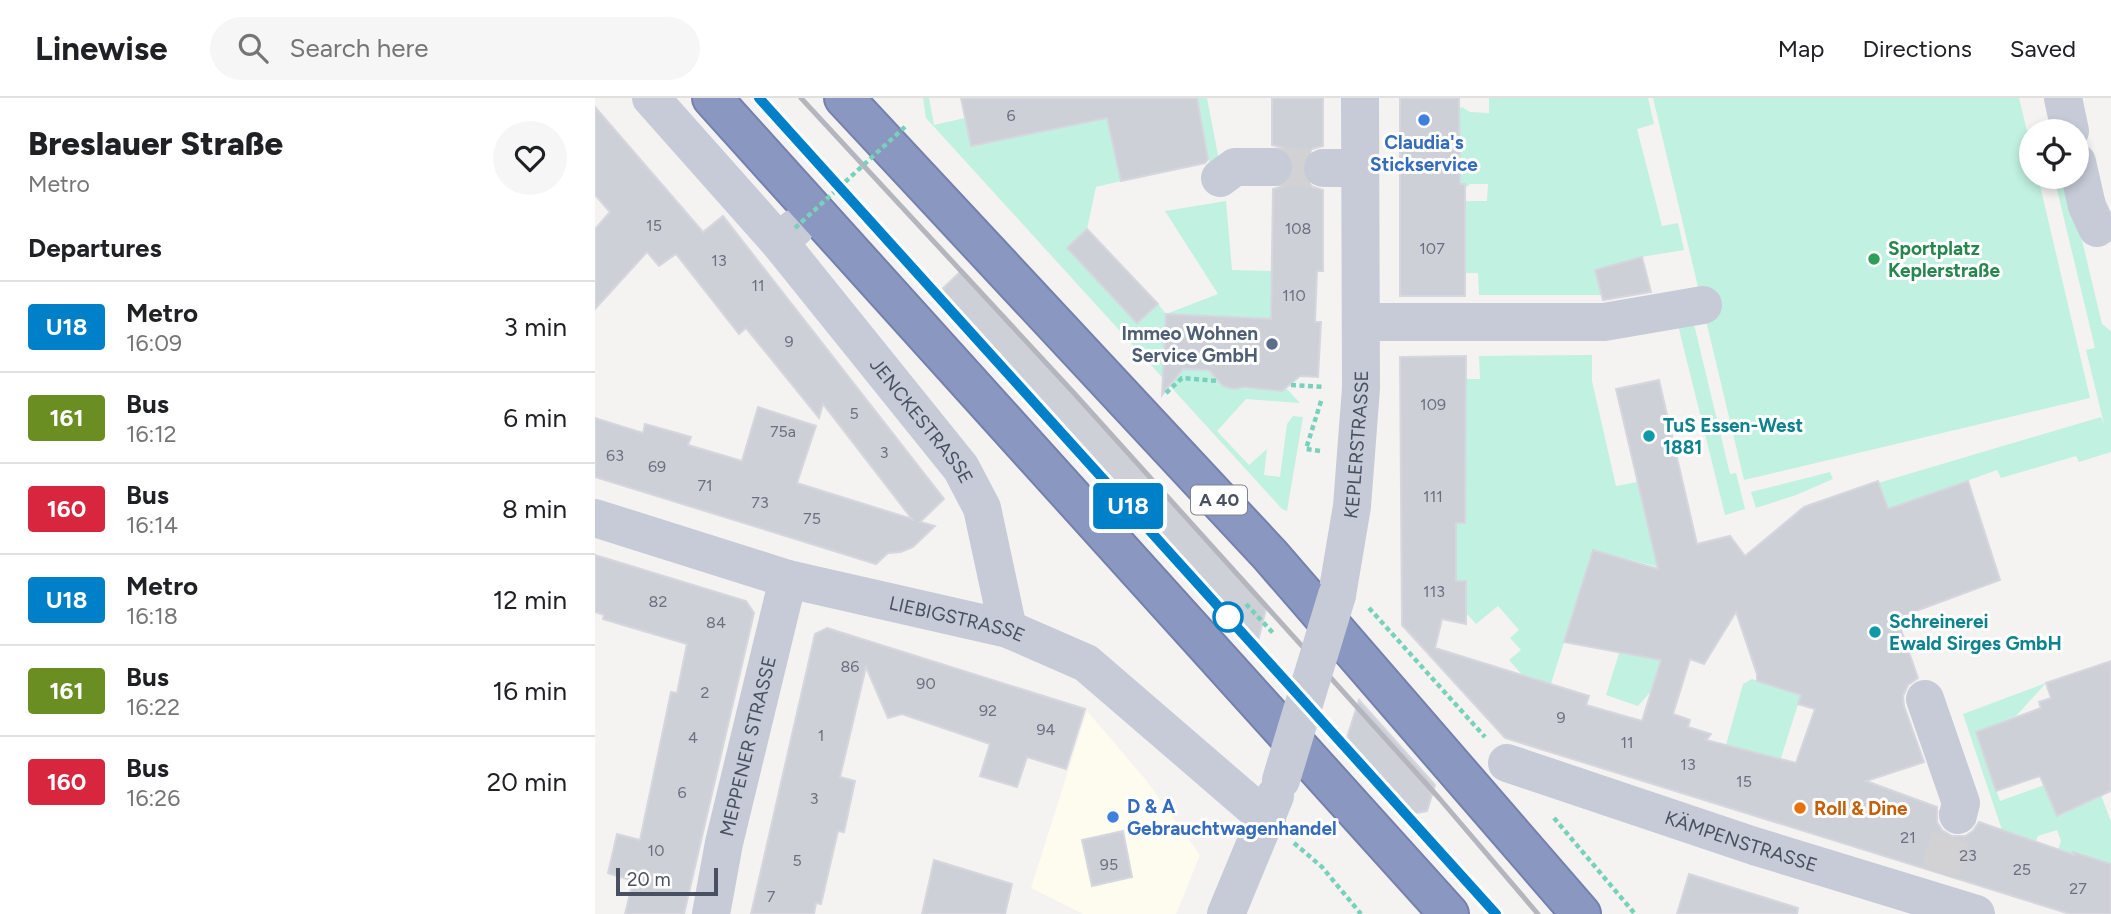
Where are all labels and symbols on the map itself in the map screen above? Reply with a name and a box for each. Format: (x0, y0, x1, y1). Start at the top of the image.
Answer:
house number: 6 (1006, 106, 1016, 125)
marker: Claudia's Stickservice (1416, 112, 1432, 128)
place label: Claudia's Stickservice (1370, 131, 1478, 176)
house number: 15 (646, 216, 662, 235)
house number: 108 (1285, 219, 1311, 238)
place label: Sportplatz Keplerstraße (1888, 237, 2000, 282)
house number: 107 (1419, 239, 1445, 258)
house number: 13 (711, 251, 727, 270)
marker: Sportplatz Keplerstraße (1866, 251, 1882, 267)
house number: 11 (751, 276, 765, 295)
house number: 110 (1282, 286, 1306, 305)
place label: Immeo Wohnen Service GmbH (1121, 322, 1258, 367)
house number: 9 (784, 332, 794, 351)
marker: Immeo Wohnen Service GmbH (1264, 336, 1280, 352)
street label: JENCKESTRASSE (865, 353, 978, 487)
street label: KEPLERSTRASSE (1339, 370, 1373, 520)
house number: 109 (1420, 395, 1446, 414)
house number: 5 (849, 404, 859, 423)
place label: TuS Essen-West 1881 (1663, 414, 1803, 459)
house number: 75a (770, 422, 796, 441)
marker: TuS Essen-West 1881 (1641, 428, 1657, 444)
house number: 3 (880, 443, 888, 462)
house number: 63 (606, 446, 624, 465)
house number: 69 (648, 457, 666, 476)
house number: 71 (697, 476, 713, 495)
line badge: U18 (1088, 483, 1168, 529)
road number: A 40 (1191, 486, 1247, 514)
house number: 111 (1423, 487, 1443, 506)
house number: 73 (751, 493, 769, 512)
house number: 75 (803, 509, 821, 528)
house number: 113 (1423, 582, 1445, 601)
street label: LIEBIGSTRASSE (887, 591, 1029, 647)
house number: 82 (649, 592, 667, 611)
unlabelled marker (1213, 602, 1243, 632)
place label: Schreinerei Ewald Sirges GmbH (1889, 610, 2062, 655)
house number: 84 (706, 613, 726, 632)
marker: Schreinerei Ewald Sirges GmbH (1867, 624, 1883, 640)
street label: MEPPENER STRASSE (715, 653, 780, 838)
house number: 86 (841, 657, 859, 676)
house number: 90 (916, 674, 936, 693)
house number: 2 (701, 683, 709, 702)
house number: 92 (979, 701, 997, 720)
house number: 9 (1556, 708, 1566, 727)
house number: 94 (1037, 720, 1056, 739)
house number: 1 (818, 726, 824, 745)
house number: 4 (688, 728, 698, 747)
house number: 11 (1620, 733, 1634, 752)
house number: 13 (1680, 755, 1696, 774)
house number: 15 (1736, 772, 1752, 791)
house number: 6 (677, 783, 687, 802)
house number: 3 (810, 789, 818, 808)
place label: D & A Gebrauchtwagenhandel (1127, 795, 1337, 840)
place label: Roll & Dine (1814, 797, 1908, 820)
marker: Roll & Dine (1792, 800, 1808, 816)
street label: KÄMPENSTRASSE (1662, 805, 1820, 876)
marker: D & A Gebrauchtwagenhandel (1105, 809, 1121, 825)
house number: 21 (1900, 828, 1916, 847)
house number: 10 (648, 841, 664, 860)
house number: 23 (1959, 846, 1977, 865)
house number: 5 (792, 851, 802, 870)
house number: 95 (1100, 855, 1118, 874)
house number: 25 (2013, 860, 2031, 879)
scale bar (616, 865, 717, 897)
house number: 27 (2069, 879, 2087, 898)
house number: 7 (767, 887, 776, 906)

